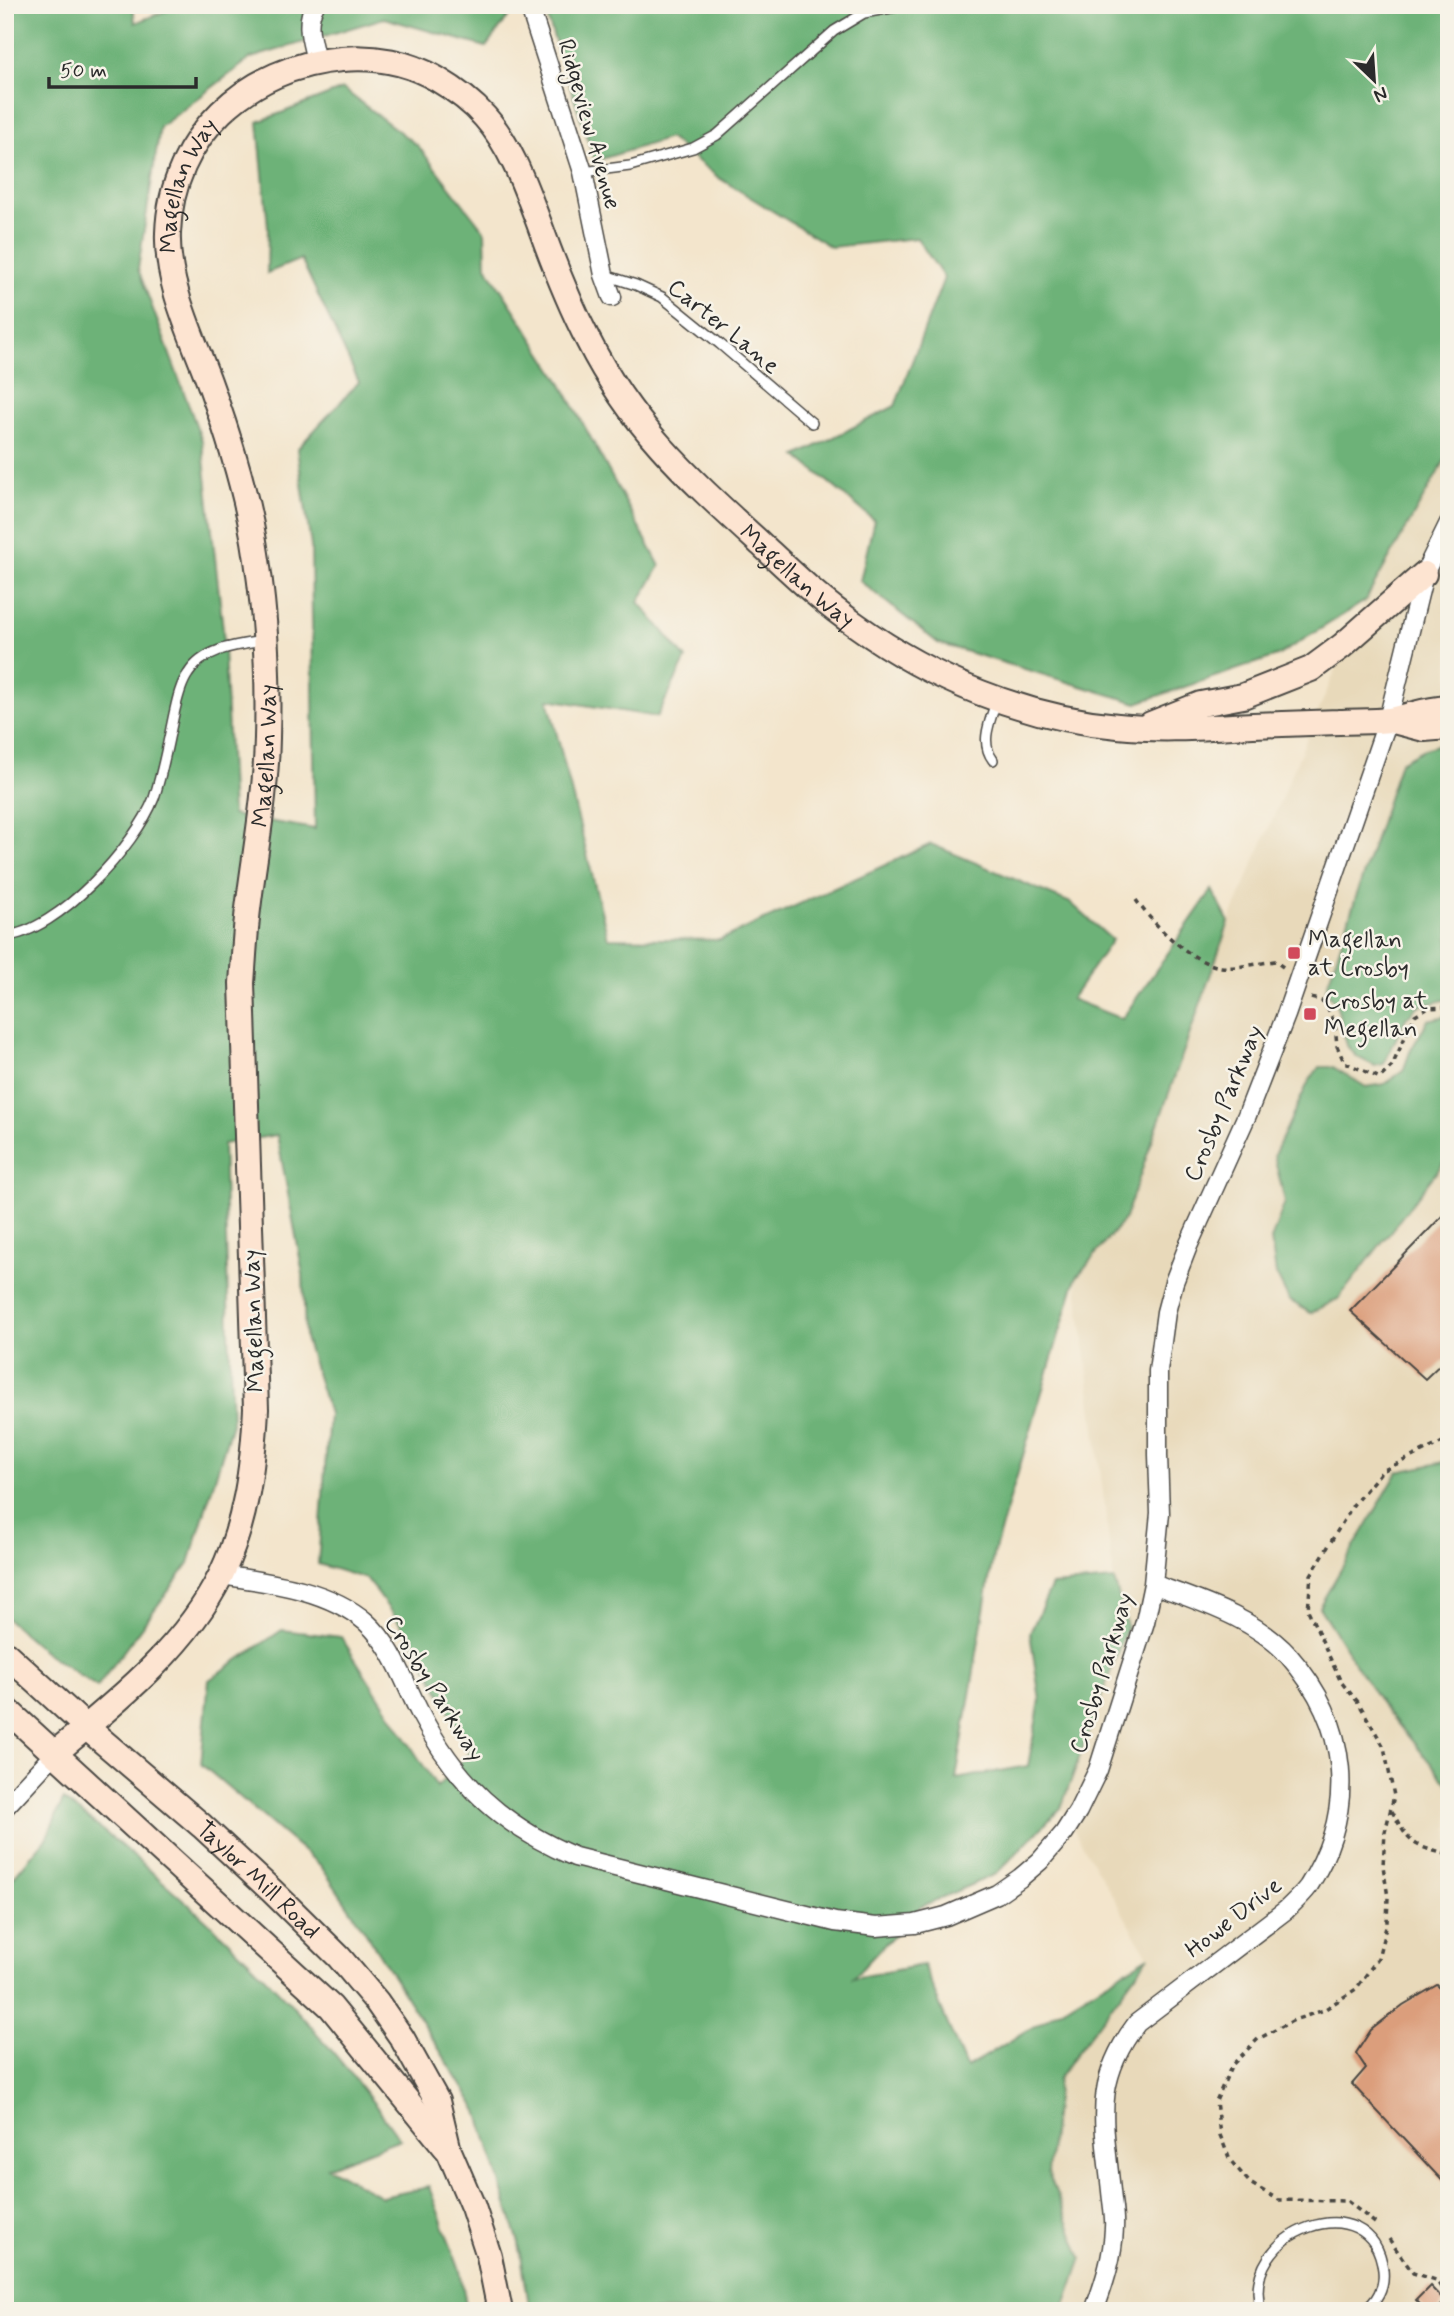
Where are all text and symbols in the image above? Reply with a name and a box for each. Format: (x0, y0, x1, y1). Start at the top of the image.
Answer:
street label: Ridgeview Avenue (548, 36, 628, 214)
scale bar (49, 46, 196, 90)
north arrow (1338, 46, 1408, 116)
text: 50 m (60, 57, 107, 85)
text: N (1370, 80, 1392, 108)
street label: Magellan Way (154, 112, 226, 254)
street label: Carter Lane (661, 272, 786, 382)
street label: Magellan Way (732, 518, 860, 636)
street label: Magellan Way (245, 684, 285, 829)
place label: Magellan at Crosby (1308, 925, 1409, 984)
marker: Magellan at Crosby (1286, 945, 1302, 961)
place label: Crosby at Megellan (1324, 986, 1428, 1048)
marker: Crosby at Megellan (1302, 1006, 1318, 1022)
street label: Crosby Parkway (1178, 1021, 1271, 1186)
street label: Magellan Way (237, 1249, 275, 1393)
street label: Crosby Parkway (1063, 1589, 1142, 1758)
street label: Crosby Parkway (376, 1610, 491, 1768)
street label: Taylor Mill Road (189, 1814, 326, 1947)
street label: Howe Drive (1179, 1871, 1289, 1966)

